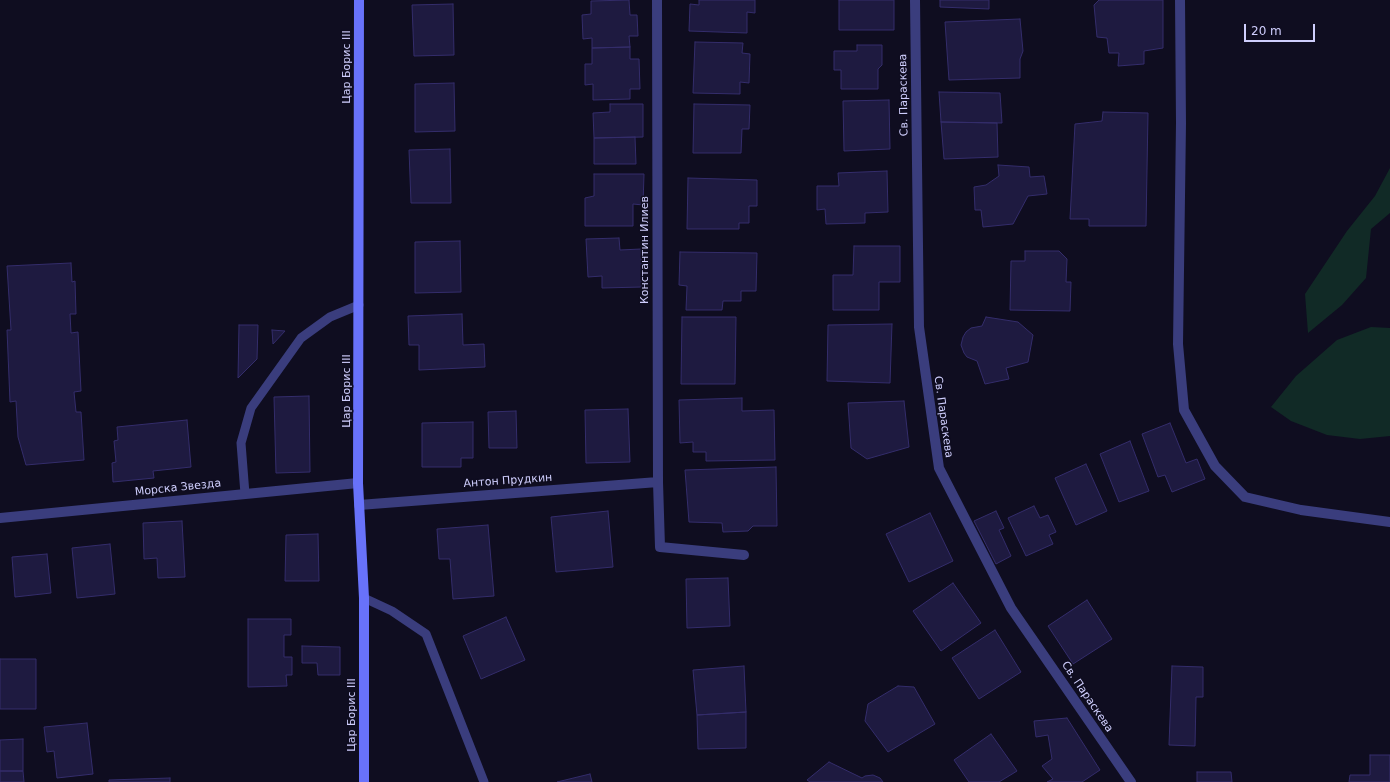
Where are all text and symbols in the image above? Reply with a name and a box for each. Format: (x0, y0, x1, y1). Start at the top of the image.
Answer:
scale bar (1246, 16, 1317, 42)
text: 20 m (1251, 24, 1282, 38)
street label: Цар Борис III (340, 30, 354, 104)
street label: Св. Параскева (897, 54, 911, 136)
street label: Константин Илиев (638, 196, 652, 304)
street label: Цар Борис III (340, 354, 354, 428)
street label: Св. Параскева (931, 375, 955, 459)
street label: Антон Прудкин (463, 471, 553, 491)
street label: Морска Звезда (134, 477, 222, 499)
street label: Св. Параскева (1058, 659, 1116, 735)
street label: Цар Борис III (345, 678, 359, 752)

